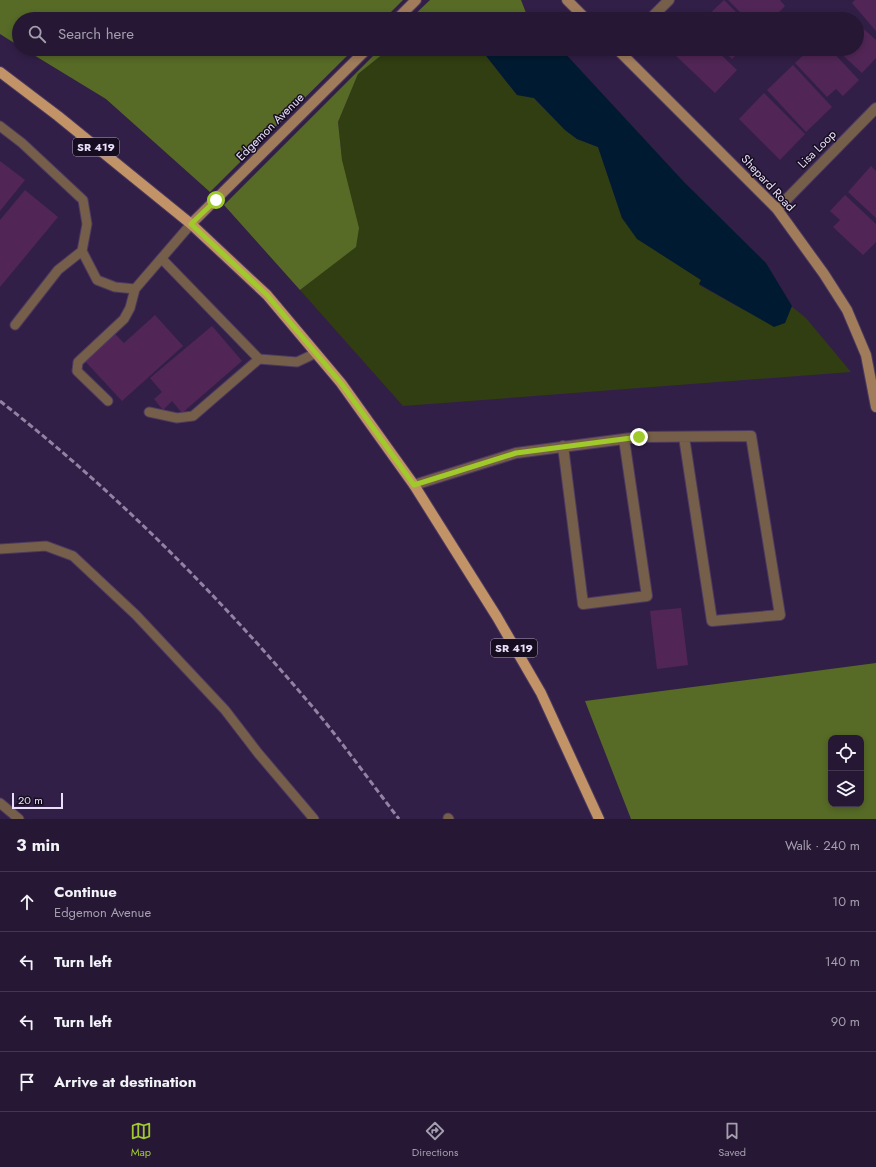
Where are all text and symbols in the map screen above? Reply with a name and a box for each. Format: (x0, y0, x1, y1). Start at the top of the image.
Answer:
search box (12, 12, 864, 56)
icon: search (26, 23, 48, 45)
text: Search here (58, 23, 134, 45)
street label: Edgemon Avenue (232, 89, 308, 165)
street label: Lisa Loop (794, 126, 840, 172)
road number: SR 419 (73, 138, 119, 156)
street label: Shepard Road (737, 150, 799, 216)
route start (207, 191, 225, 209)
route end (630, 428, 648, 446)
road number: SR 419 (491, 639, 537, 657)
map controls (828, 735, 864, 807)
button: locate (828, 735, 864, 771)
button: layers (828, 771, 864, 807)
scale bar (12, 791, 63, 810)
text: 20 m (18, 792, 43, 808)
text: 3 min (16, 833, 60, 857)
text: Walk · 240 m (785, 836, 860, 855)
text: Continue (54, 881, 117, 903)
icon: ahead (16, 891, 38, 913)
text: 10 m (832, 892, 860, 911)
text: Edgemon Avenue (54, 903, 151, 922)
icon: left (16, 951, 38, 973)
text: Turn left (54, 951, 112, 973)
text: 140 m (825, 952, 860, 971)
icon: left (16, 1011, 38, 1033)
text: Turn left (54, 1011, 112, 1033)
text: 90 m (831, 1012, 860, 1031)
icon: arrive (16, 1071, 38, 1093)
text: Arrive at destination (54, 1071, 196, 1093)
tab: Map (130, 1120, 152, 1160)
tab: Directions (412, 1120, 458, 1160)
tab: Saved (718, 1120, 746, 1160)

